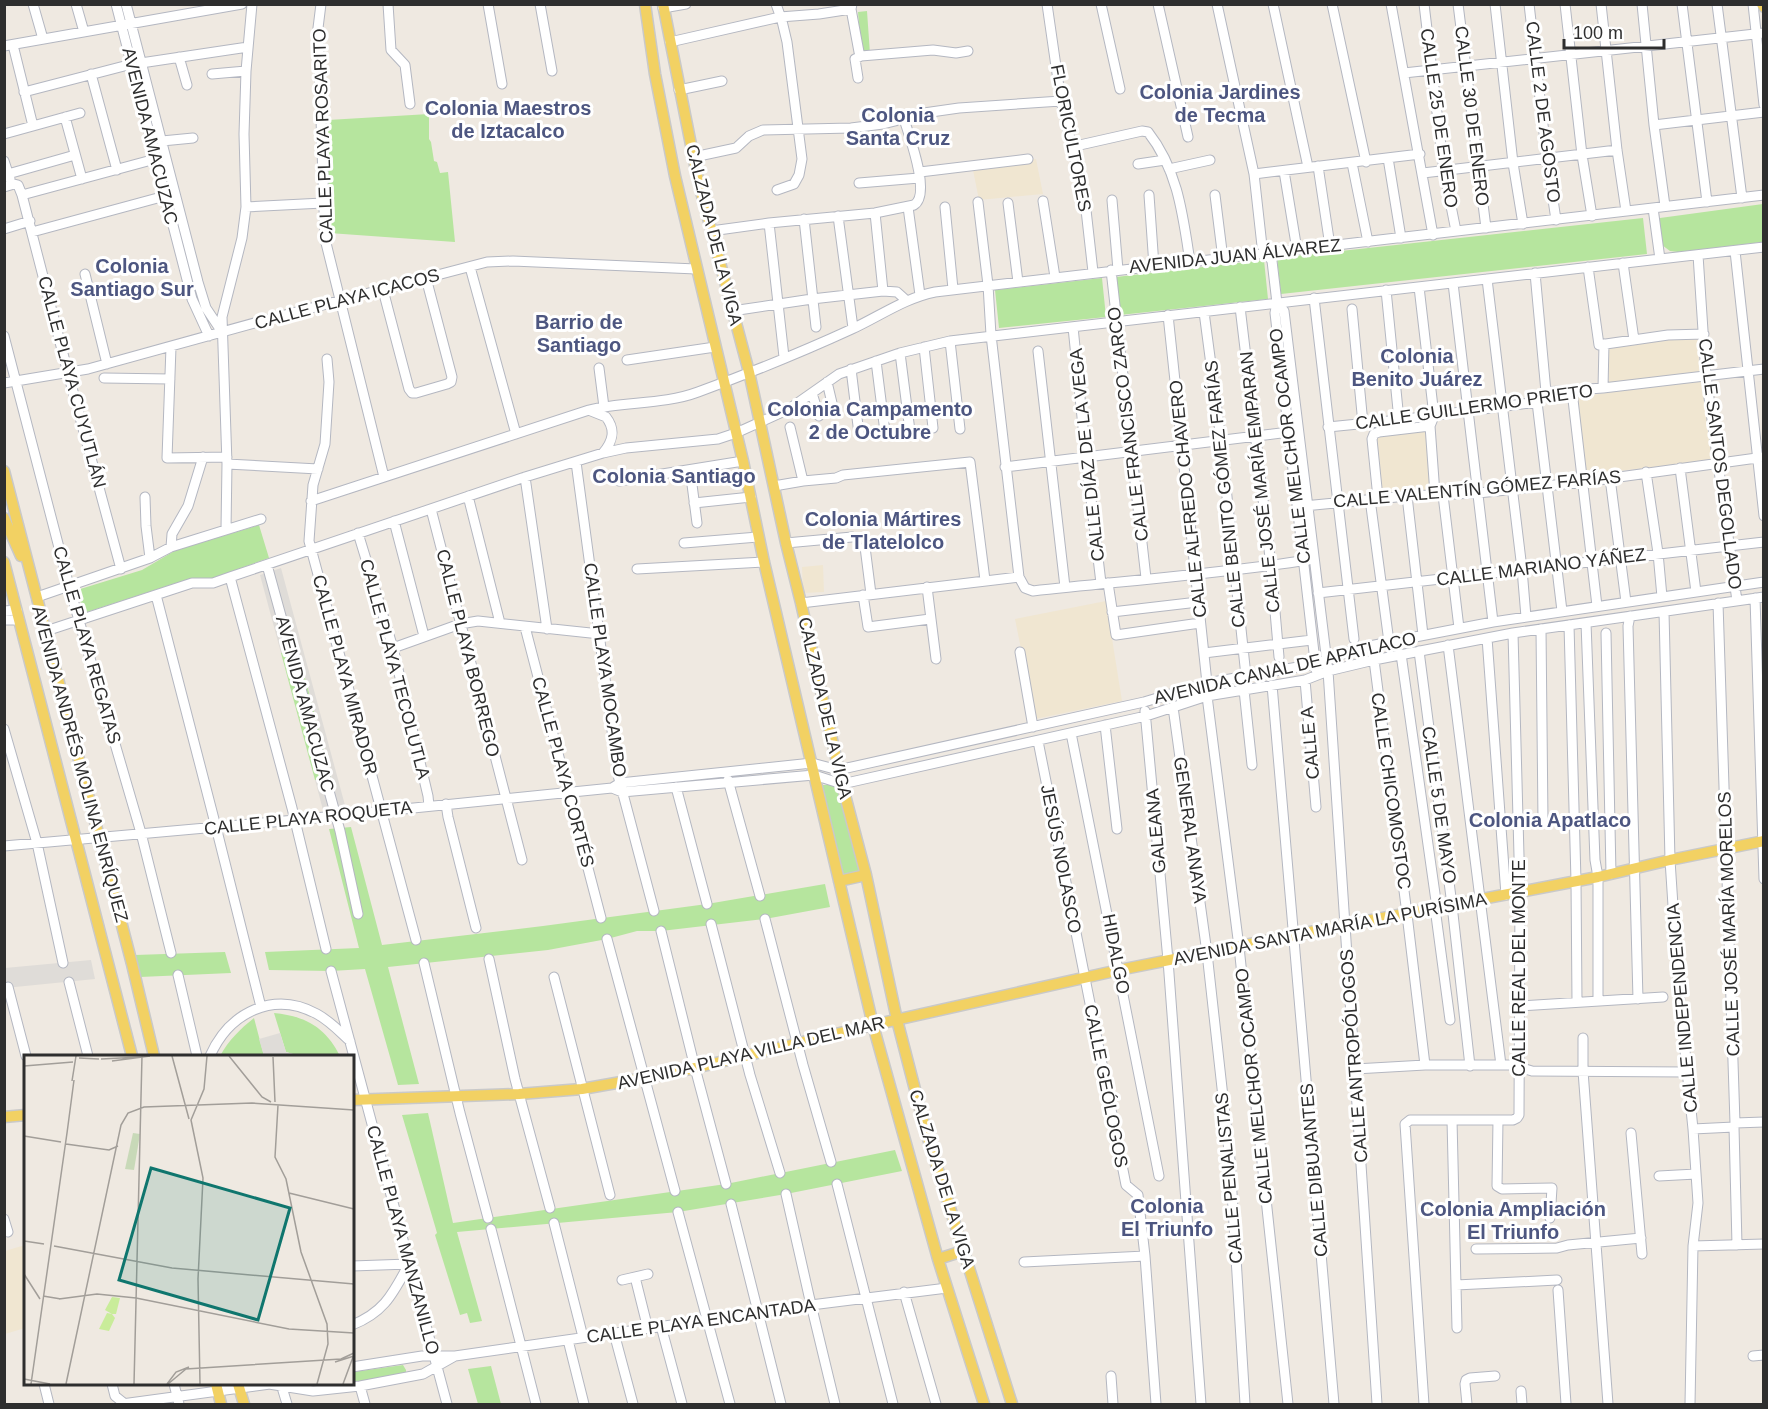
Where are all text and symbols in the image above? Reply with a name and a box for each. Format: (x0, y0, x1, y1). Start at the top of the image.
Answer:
scale bar (1564, 12, 1664, 50)
street label: CALLE 2 DE AGOSTO (1522, 20, 1564, 204)
text: 100 m (1573, 23, 1623, 43)
street label: CALLE 30 DE ENERO (1451, 25, 1493, 207)
street label: CALLE 25 DE ENERO (1416, 27, 1462, 209)
street label: CALLE PLAYA ROSARITO (309, 28, 337, 244)
street label: AVENIDA AMACUZAC (118, 45, 182, 227)
street label: FLORICULTORES (1047, 63, 1095, 213)
district label: Colonia Jardines de Tecma (1139, 81, 1301, 126)
district label: Colonia Maestros de Iztacalco (425, 97, 591, 142)
district label: Colonia Santa Cruz (846, 104, 950, 149)
street label: CALZADA DE LA VIGA (682, 142, 746, 328)
street label: AVENIDA JUAN ÁLVAREZ (1128, 235, 1342, 277)
district label: Colonia Santiago Sur (70, 255, 194, 300)
street label: CALLE PLAYA ICACOS (252, 265, 442, 333)
street label: CALLE PLAYA CUYUTLÁN (34, 274, 110, 490)
street label: CALLE FRANCISCO ZARCO (1104, 306, 1152, 542)
district label: Barrio de Santiago (535, 311, 623, 356)
street label: CALLE MELCHOR OCAMPO (1266, 327, 1314, 565)
street label: CALLE SANTOS DEGOLLADO (1695, 337, 1745, 591)
district label: Colonia Benito Juárez (1351, 345, 1483, 390)
street label: CALLE DÍAZ DE LA VEGA (1066, 347, 1108, 563)
street label: CALLE JOSÉ MARÍA EMPARAN (1236, 350, 1284, 614)
street label: CALLE BENITO GÓMEZ FARÍAS (1200, 359, 1249, 629)
street label: CALLE ALFREDO CHAVERO (1166, 379, 1210, 619)
street label: CALLE GUILLERMO PRIETO (1354, 380, 1594, 434)
district label: Colonia Campamento 2 de Octubre (767, 398, 973, 443)
district label: Colonia Santiago (592, 465, 756, 487)
street label: CALLE VALENTÍN GÓMEZ FARÍAS (1332, 465, 1622, 512)
district label: Colonia Mártires de Tlatelolco (805, 508, 961, 553)
street label: CALLE MARIANO YÁÑEZ (1435, 543, 1647, 590)
street label: CALLE PLAYA REGATAS (49, 544, 125, 746)
street label: CALLE PLAYA BORREGO (432, 547, 504, 759)
street label: CALLE PLAYA TECOLUTLA (356, 557, 434, 781)
street label: CALLE PLAYA MOCAMBO (580, 561, 630, 779)
street label: CALLE PLAYA MIRADOR (309, 573, 381, 777)
street label: AVENIDA ANDRÉS MOLINA ENRÍQUEZ (28, 604, 132, 924)
street label: AVENIDA AMACUZAC (272, 614, 338, 794)
street label: CALZADA DE LA VIGA (794, 615, 856, 801)
street label: AVENIDA CANAL DE APATLACO (1152, 628, 1418, 708)
street label: CALLE PLAYA CORTÉS (528, 675, 598, 869)
street label: CALLE CHICOMOSTOC (1367, 691, 1415, 891)
street label: CALLE A (1297, 706, 1323, 780)
street label: CALLE 5 DE MAYO (1418, 725, 1460, 885)
street label: GENERAL ANAYA (1170, 755, 1210, 905)
street label: JESÚS NOLASCO (1037, 783, 1086, 935)
street label: GALEANA (1142, 788, 1170, 874)
street label: CALLE JOSÉ MARÍA MORELOS (1714, 791, 1744, 1057)
street label: CALLE PLAYA ROQUETA (203, 797, 413, 839)
district label: Colonia Apatlaco (1469, 809, 1631, 831)
street label: CALLE REAL DEL MONTE (1509, 859, 1529, 1077)
street label: AVENIDA SANTA MARÍA LA PURÍSIMA (1172, 889, 1488, 969)
street label: CALLE INDEPENDENCIA (1663, 902, 1701, 1114)
street label: HIDALGO (1098, 912, 1134, 996)
street label: CALLE ANTROPÓLOGOS (1336, 949, 1371, 1164)
street label: CALLE MELCHOR OCAMPO (1232, 967, 1276, 1205)
street label: CALLE GEÓLOGOS (1080, 1002, 1133, 1169)
street label: AVENIDA PLAYA VILLA DEL MAR (616, 1012, 886, 1094)
inset map (24, 1055, 354, 1385)
street label: CALLE DIBUJANTES (1296, 1082, 1332, 1258)
street label: CALZADA DE LA VIGA (905, 1087, 979, 1271)
street label: CALLE PENALISTAS (1212, 1092, 1246, 1264)
street label: CALLE PLAYA MANZANILLO (363, 1123, 443, 1357)
district label: Colonia El Triunfo (1121, 1195, 1213, 1240)
district label: Colonia Ampliación El Triunfo (1420, 1198, 1606, 1243)
street label: CALLE PLAYA ENCANTADA (585, 1295, 817, 1347)

